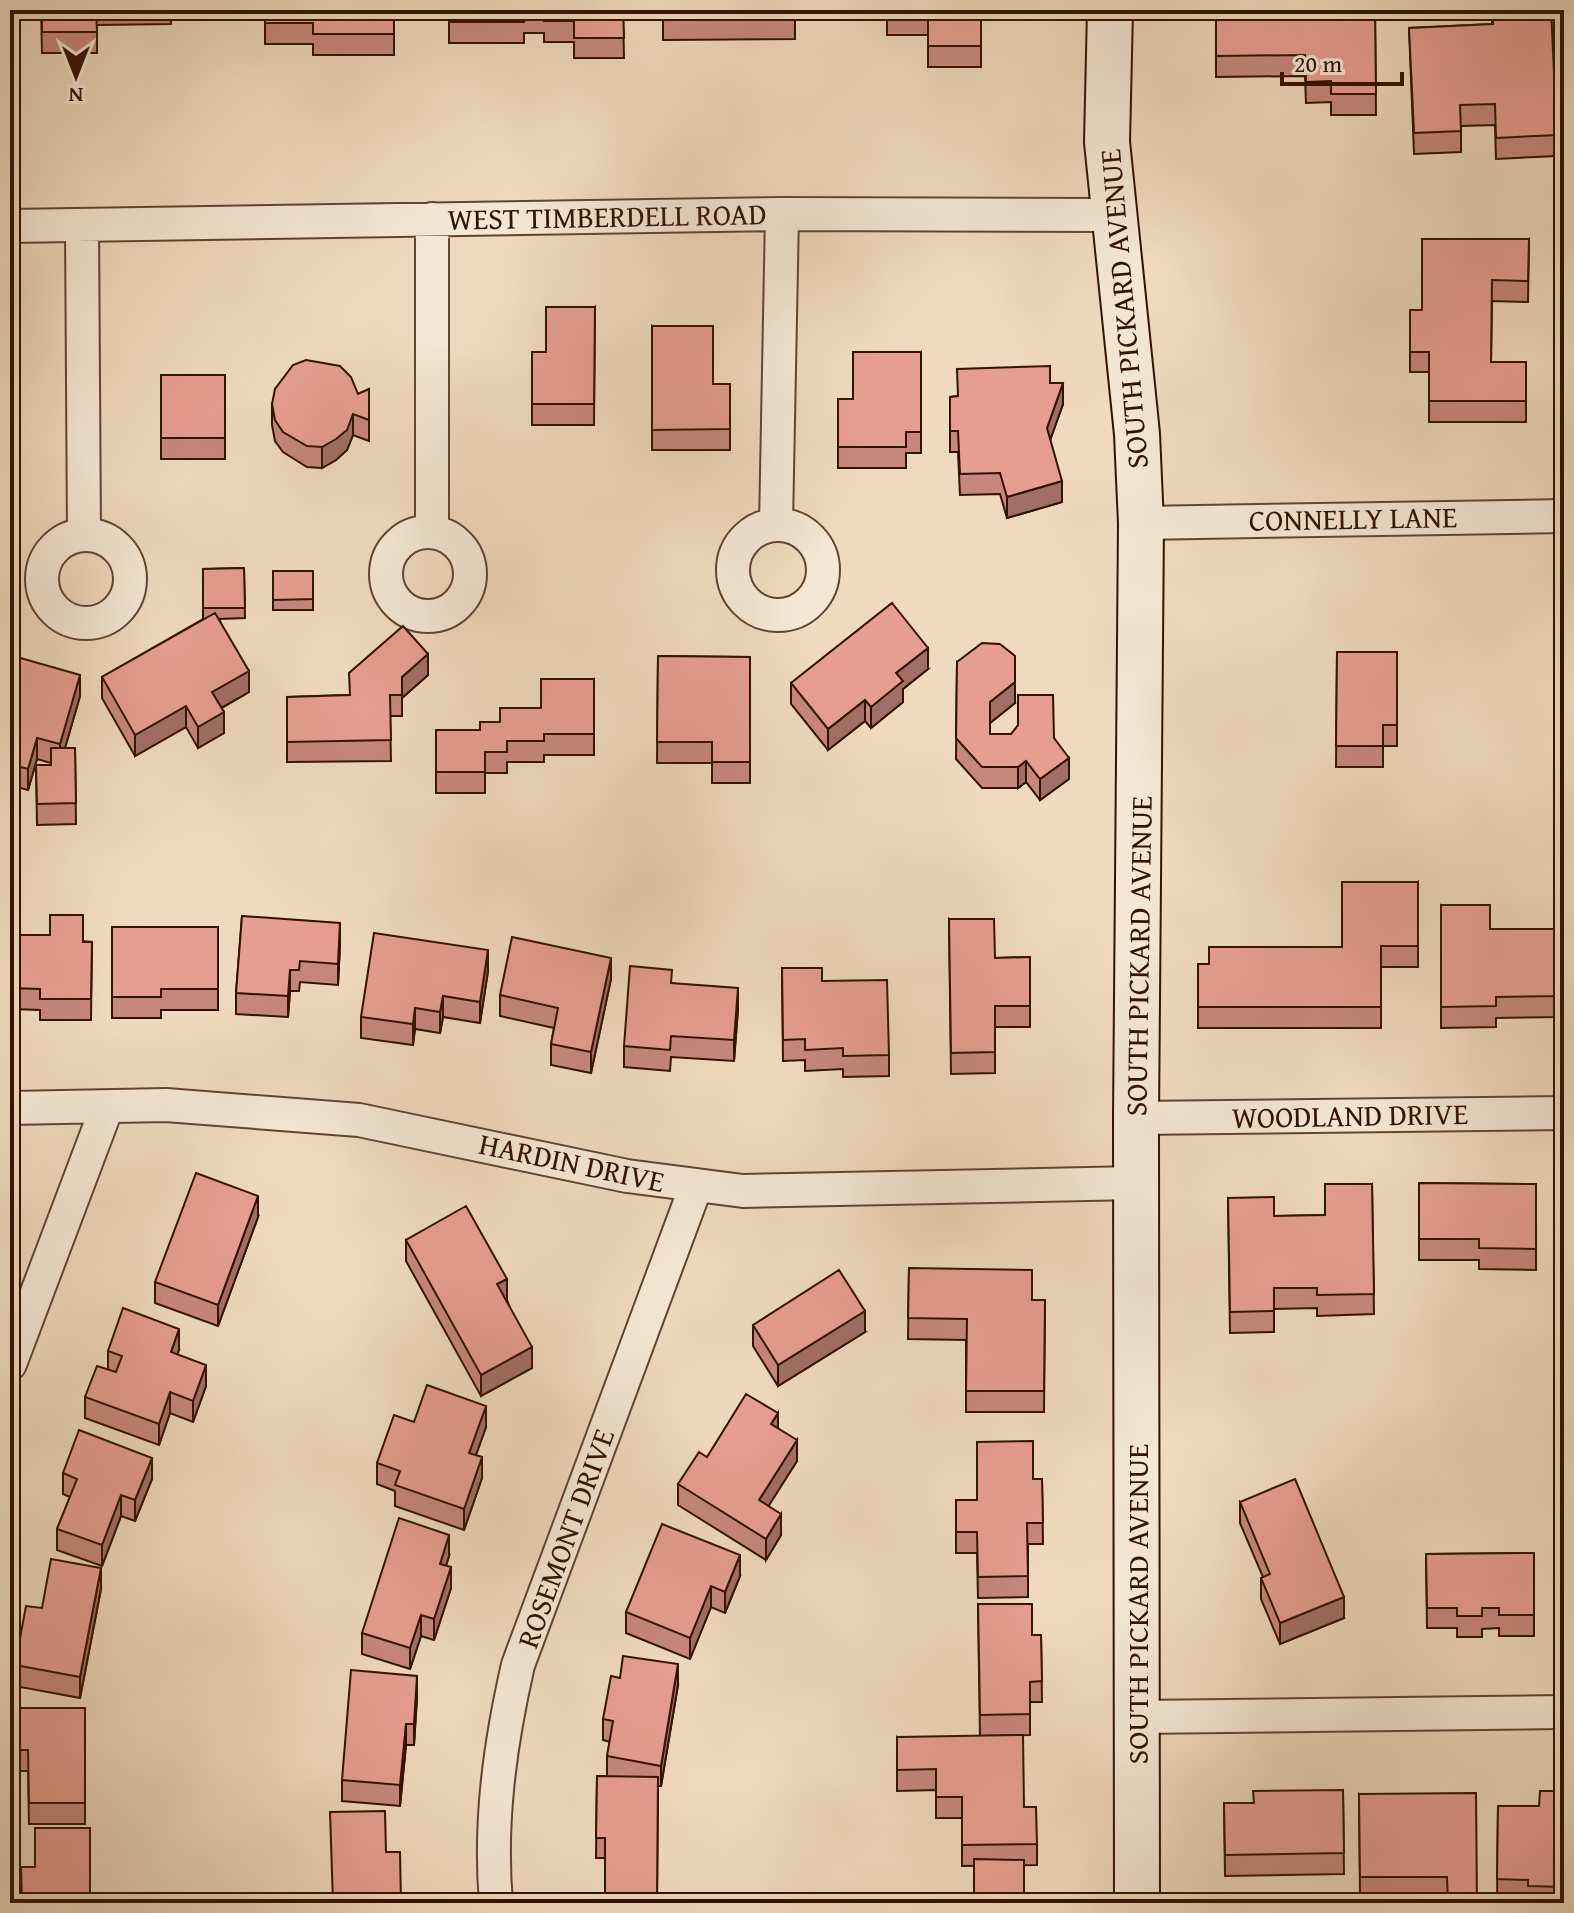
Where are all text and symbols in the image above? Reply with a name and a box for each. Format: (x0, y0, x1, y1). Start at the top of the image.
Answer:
north arrow (36, 36, 116, 116)
scale bar (1282, 36, 1402, 86)
text: 20 m (1294, 46, 1342, 81)
text: N (68, 80, 83, 112)
street label: SOUTH PICKARD AVENUE (1087, 147, 1159, 471)
street label: WEST TIMBERDELL ROAD (447, 191, 767, 241)
street label: CONNELLY LANE (1248, 494, 1458, 542)
street label: SOUTH PICKARD AVENUE (1113, 795, 1163, 1117)
street label: WOODLAND DRIVE (1231, 1091, 1469, 1139)
street label: HARDIN DRIVE (475, 1121, 669, 1203)
street label: ROSEMONT DRIVE (505, 1422, 625, 1654)
street label: SOUTH PICKARD AVENUE (1115, 1444, 1159, 1764)

